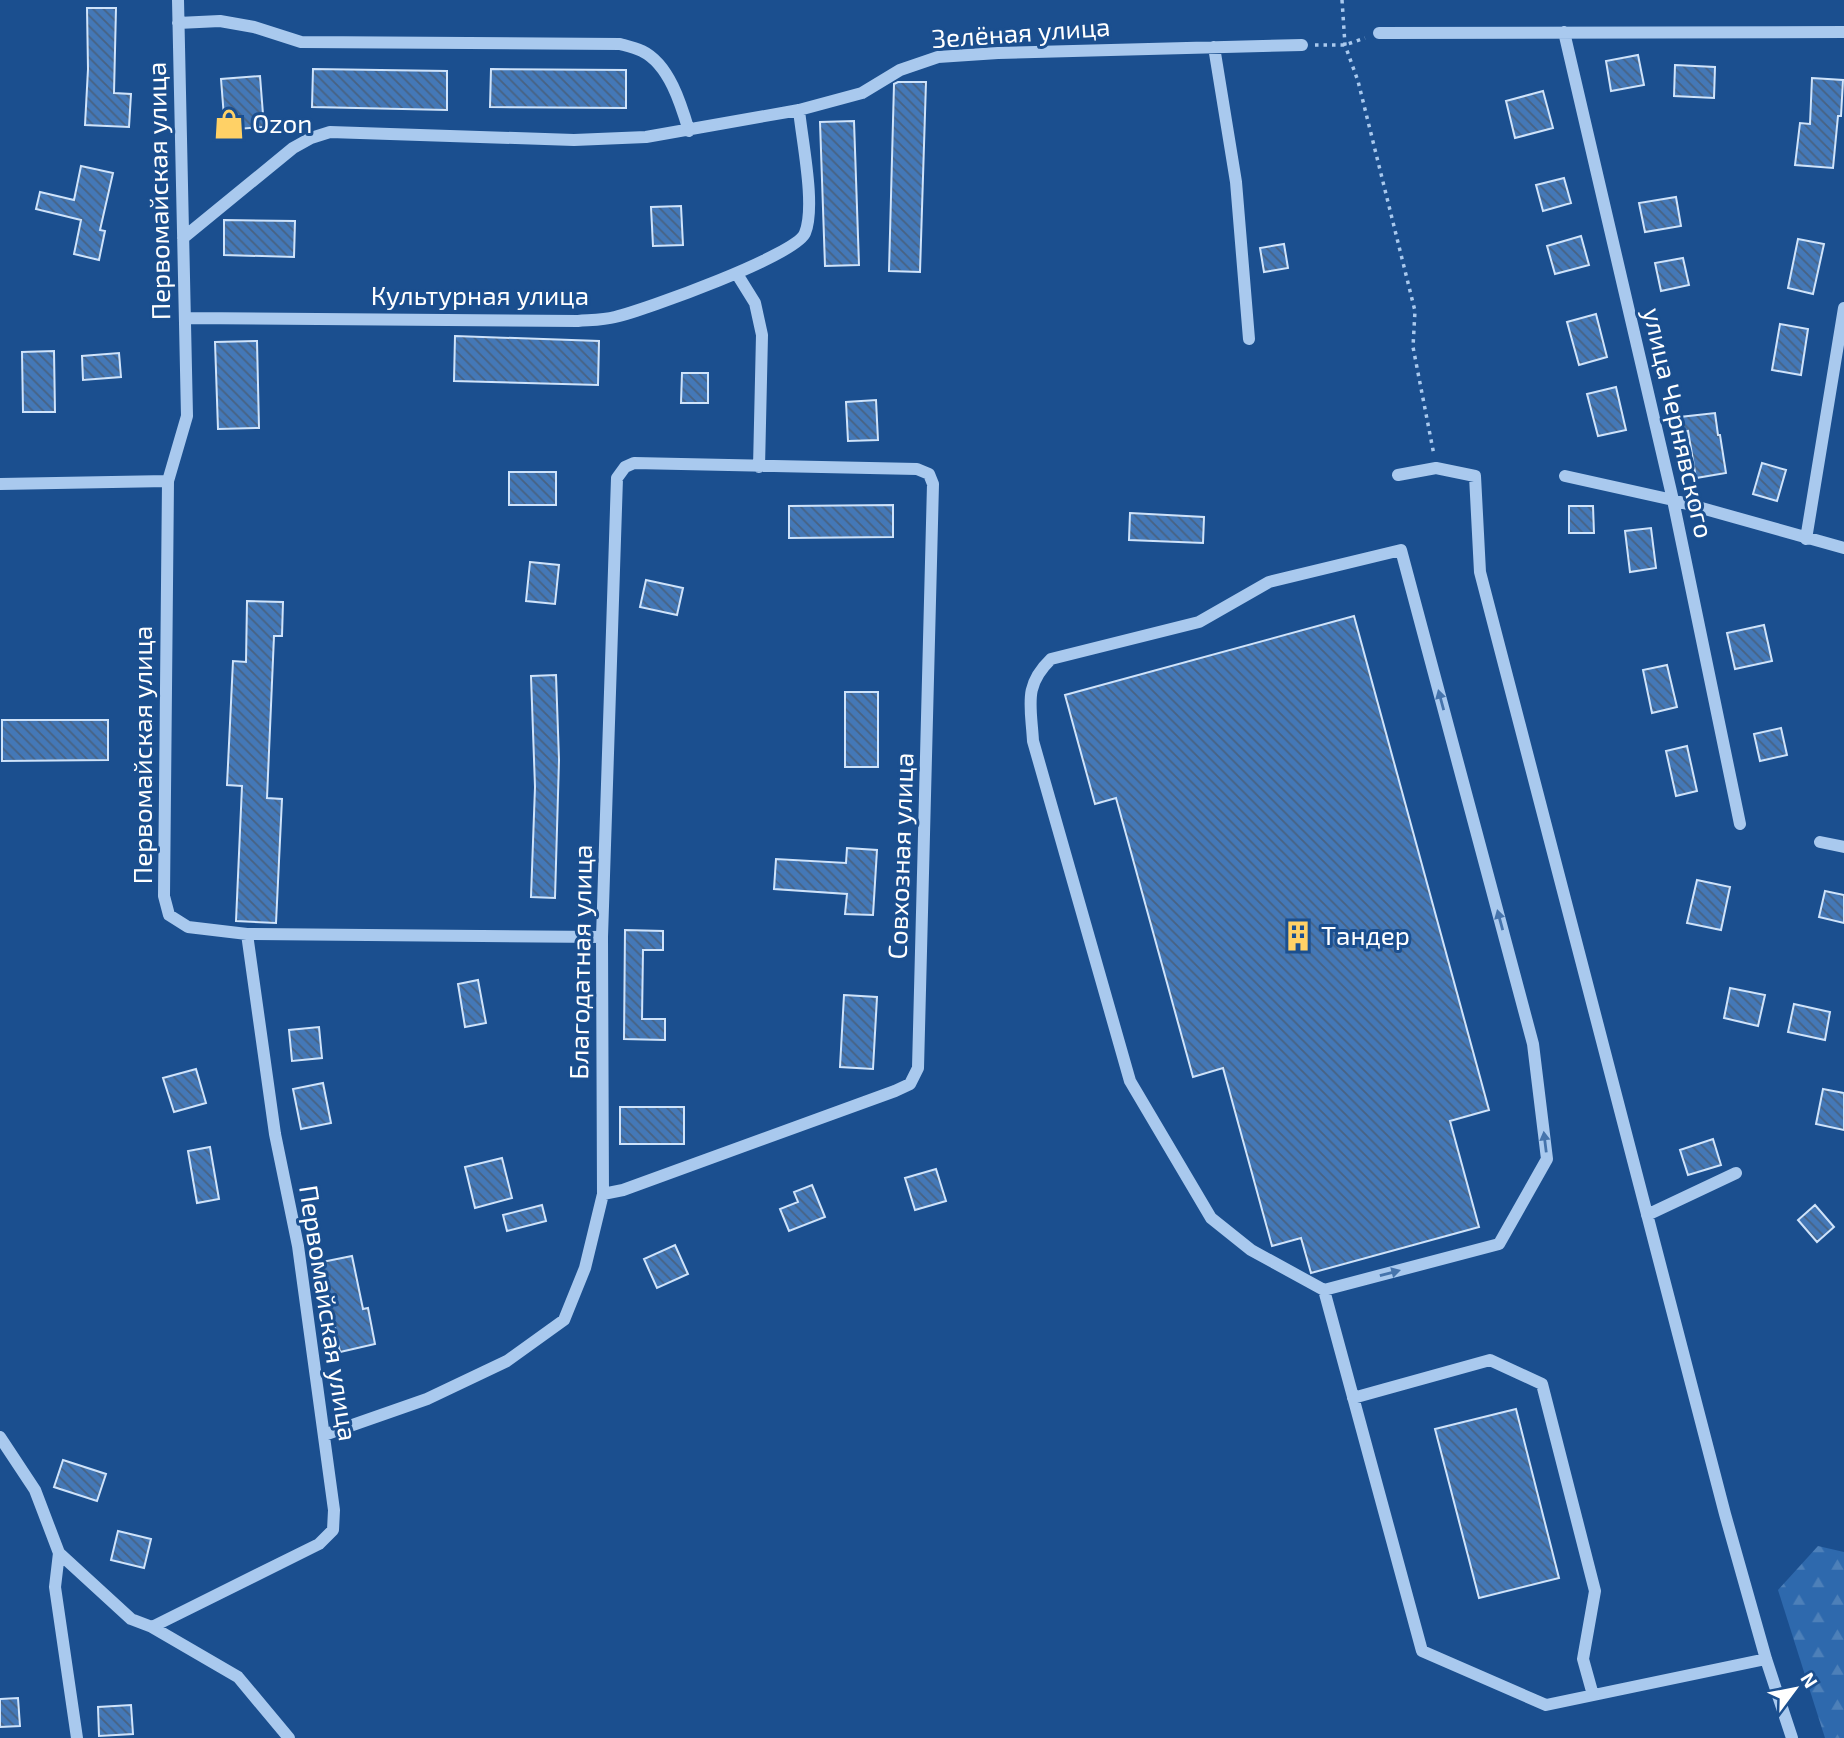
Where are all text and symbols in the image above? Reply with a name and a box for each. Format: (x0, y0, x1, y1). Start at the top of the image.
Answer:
street label: Зелёная улица (931, 10, 1111, 54)
street label: Первомайская улица (140, 62, 176, 321)
shop icon: Ozon (212, 107, 246, 141)
place label: Ozon (252, 107, 312, 138)
street label: Культурная улица (371, 279, 589, 311)
street label: улица Чернявского (1637, 304, 1721, 541)
street label: Первомайская улица (126, 626, 158, 884)
one-way arrow (1435, 689, 1446, 711)
street label: Совхозная улица (880, 752, 920, 960)
street label: Благодатная улица (562, 844, 598, 1080)
one-way arrow (1494, 909, 1505, 931)
building icon: Тандер (1281, 919, 1315, 953)
place label: Тандер (1321, 919, 1410, 950)
one-way arrow (1539, 1131, 1550, 1153)
street label: Первомайская улица (293, 1183, 365, 1443)
one-way arrow (1379, 1267, 1401, 1278)
north arrow (1760, 1654, 1830, 1724)
text: N (1796, 1668, 1823, 1692)

